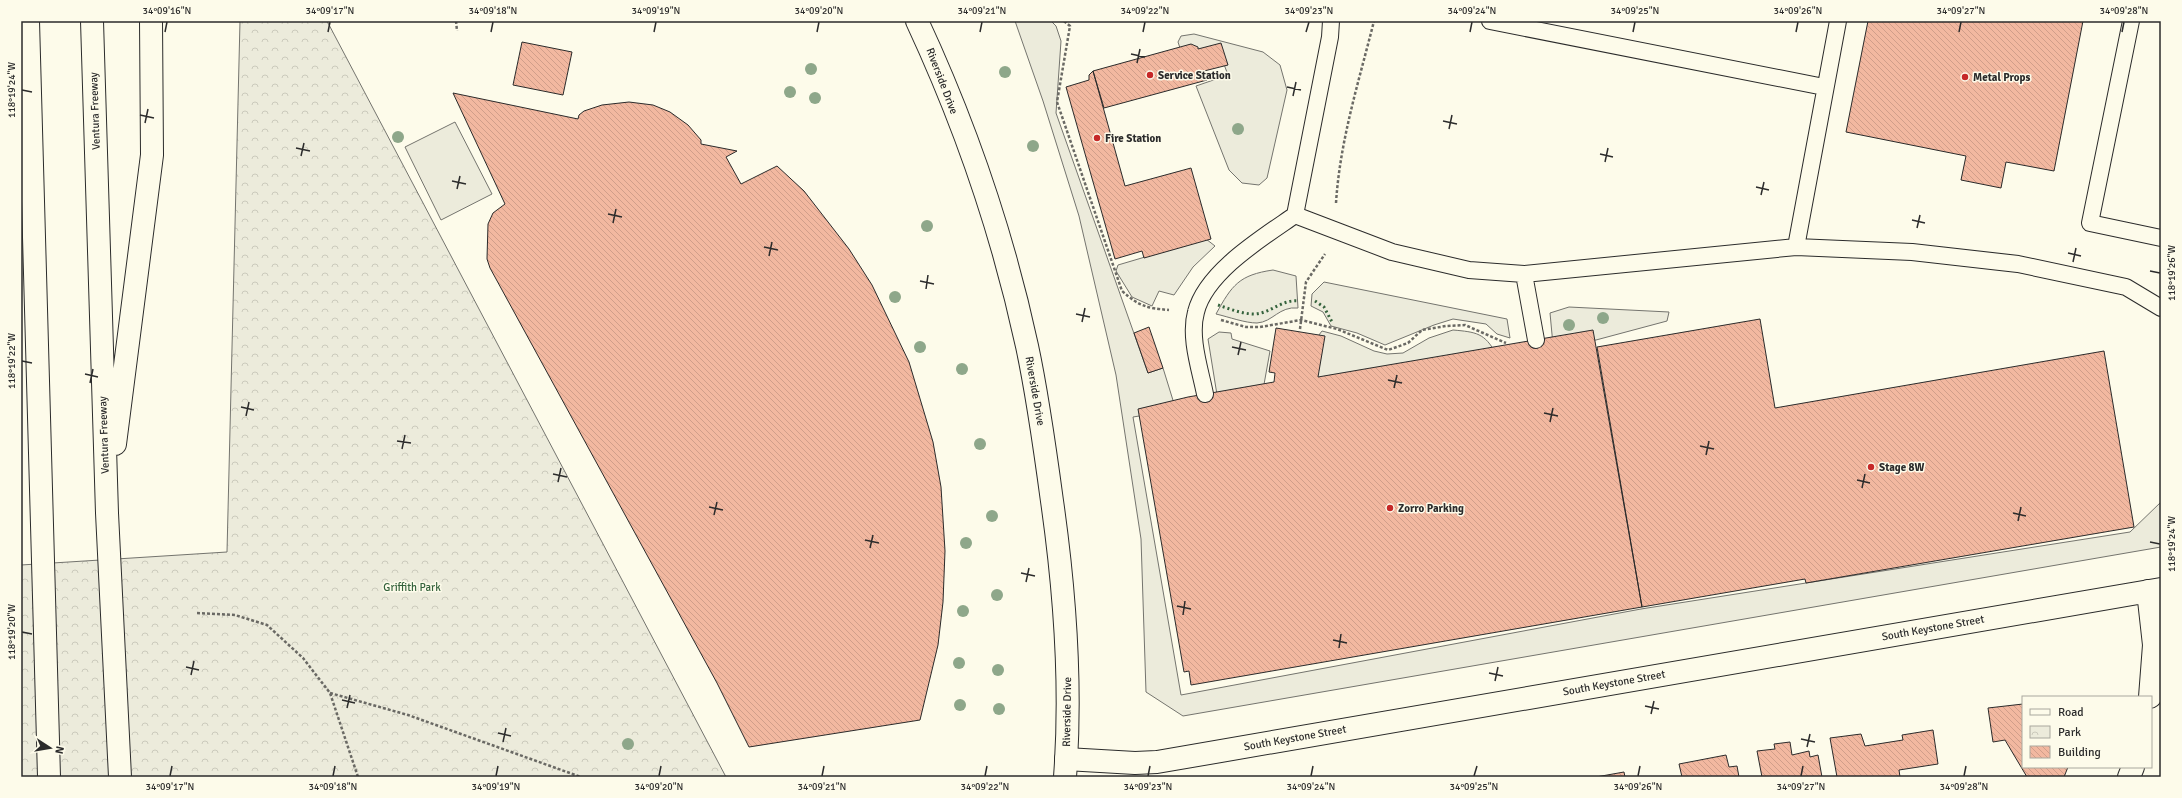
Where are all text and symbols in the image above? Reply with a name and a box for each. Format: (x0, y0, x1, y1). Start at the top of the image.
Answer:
text: 34°09'16"N (143, 5, 191, 17)
text: 34°09'17"N (306, 5, 354, 17)
text: 34°09'18"N (469, 5, 517, 17)
text: 34°09'19"N (632, 5, 680, 17)
text: 34°09'20"N (795, 5, 843, 17)
text: 34°09'21"N (958, 5, 1006, 17)
text: 34°09'22"N (1121, 5, 1169, 17)
text: 34°09'23"N (1285, 5, 1333, 17)
text: 34°09'24"N (1448, 5, 1496, 17)
text: 34°09'25"N (1611, 5, 1659, 17)
text: 34°09'26"N (1774, 5, 1822, 17)
text: 34°09'27"N (1937, 5, 1985, 17)
text: 34°09'28"N (2100, 5, 2148, 17)
street label: Riverside Drive (923, 46, 961, 116)
text: 118°19'24"W (6, 62, 18, 118)
place label: Service Station (1158, 69, 1231, 82)
marker: Service Station (1145, 70, 1155, 80)
street label: Ventura Freeway (87, 71, 103, 150)
place label: Metal Props (1973, 71, 2030, 84)
marker: Metal Props (1960, 72, 1970, 82)
place label: Fire Station (1105, 132, 1161, 145)
marker: Fire Station (1092, 133, 1102, 143)
text: 118°19'26"W (2166, 245, 2178, 301)
text: 118°19'22"W (6, 333, 18, 389)
street label: Riverside Drive (1023, 355, 1047, 427)
street label: Ventura Freeway (96, 395, 112, 474)
place label: Stage 8W (1879, 461, 1925, 474)
marker: Stage 8W (1866, 462, 1876, 472)
place label: Zorro Parking (1398, 502, 1464, 515)
marker: Zorro Parking (1385, 503, 1395, 513)
text: 118°19'24"W (2166, 516, 2178, 572)
park label: Griffith Park (383, 581, 441, 594)
text: 118°19'20"W (6, 604, 18, 660)
street label: South Keystone Street (1881, 613, 1985, 643)
street label: South Keystone Street (1562, 668, 1666, 698)
street label: Riverside Drive (1060, 677, 1074, 747)
legend (2022, 696, 2152, 768)
text: Road (2058, 705, 2084, 720)
street label: South Keystone Street (1243, 723, 1347, 753)
text: Park (2058, 725, 2081, 740)
north arrow (30, 728, 70, 768)
text: N (52, 745, 66, 755)
text: Building (2058, 745, 2101, 760)
text: 34°09'17"N (146, 781, 194, 793)
text: 34°09'18"N (309, 781, 357, 793)
text: 34°09'19"N (472, 781, 520, 793)
text: 34°09'20"N (635, 781, 683, 793)
text: 34°09'21"N (798, 781, 846, 793)
text: 34°09'22"N (961, 781, 1009, 793)
text: 34°09'23"N (1124, 781, 1172, 793)
text: 34°09'24"N (1287, 781, 1335, 793)
text: 34°09'25"N (1450, 781, 1498, 793)
text: 34°09'26"N (1614, 781, 1662, 793)
text: 34°09'27"N (1777, 781, 1825, 793)
text: 34°09'28"N (1940, 781, 1988, 793)

